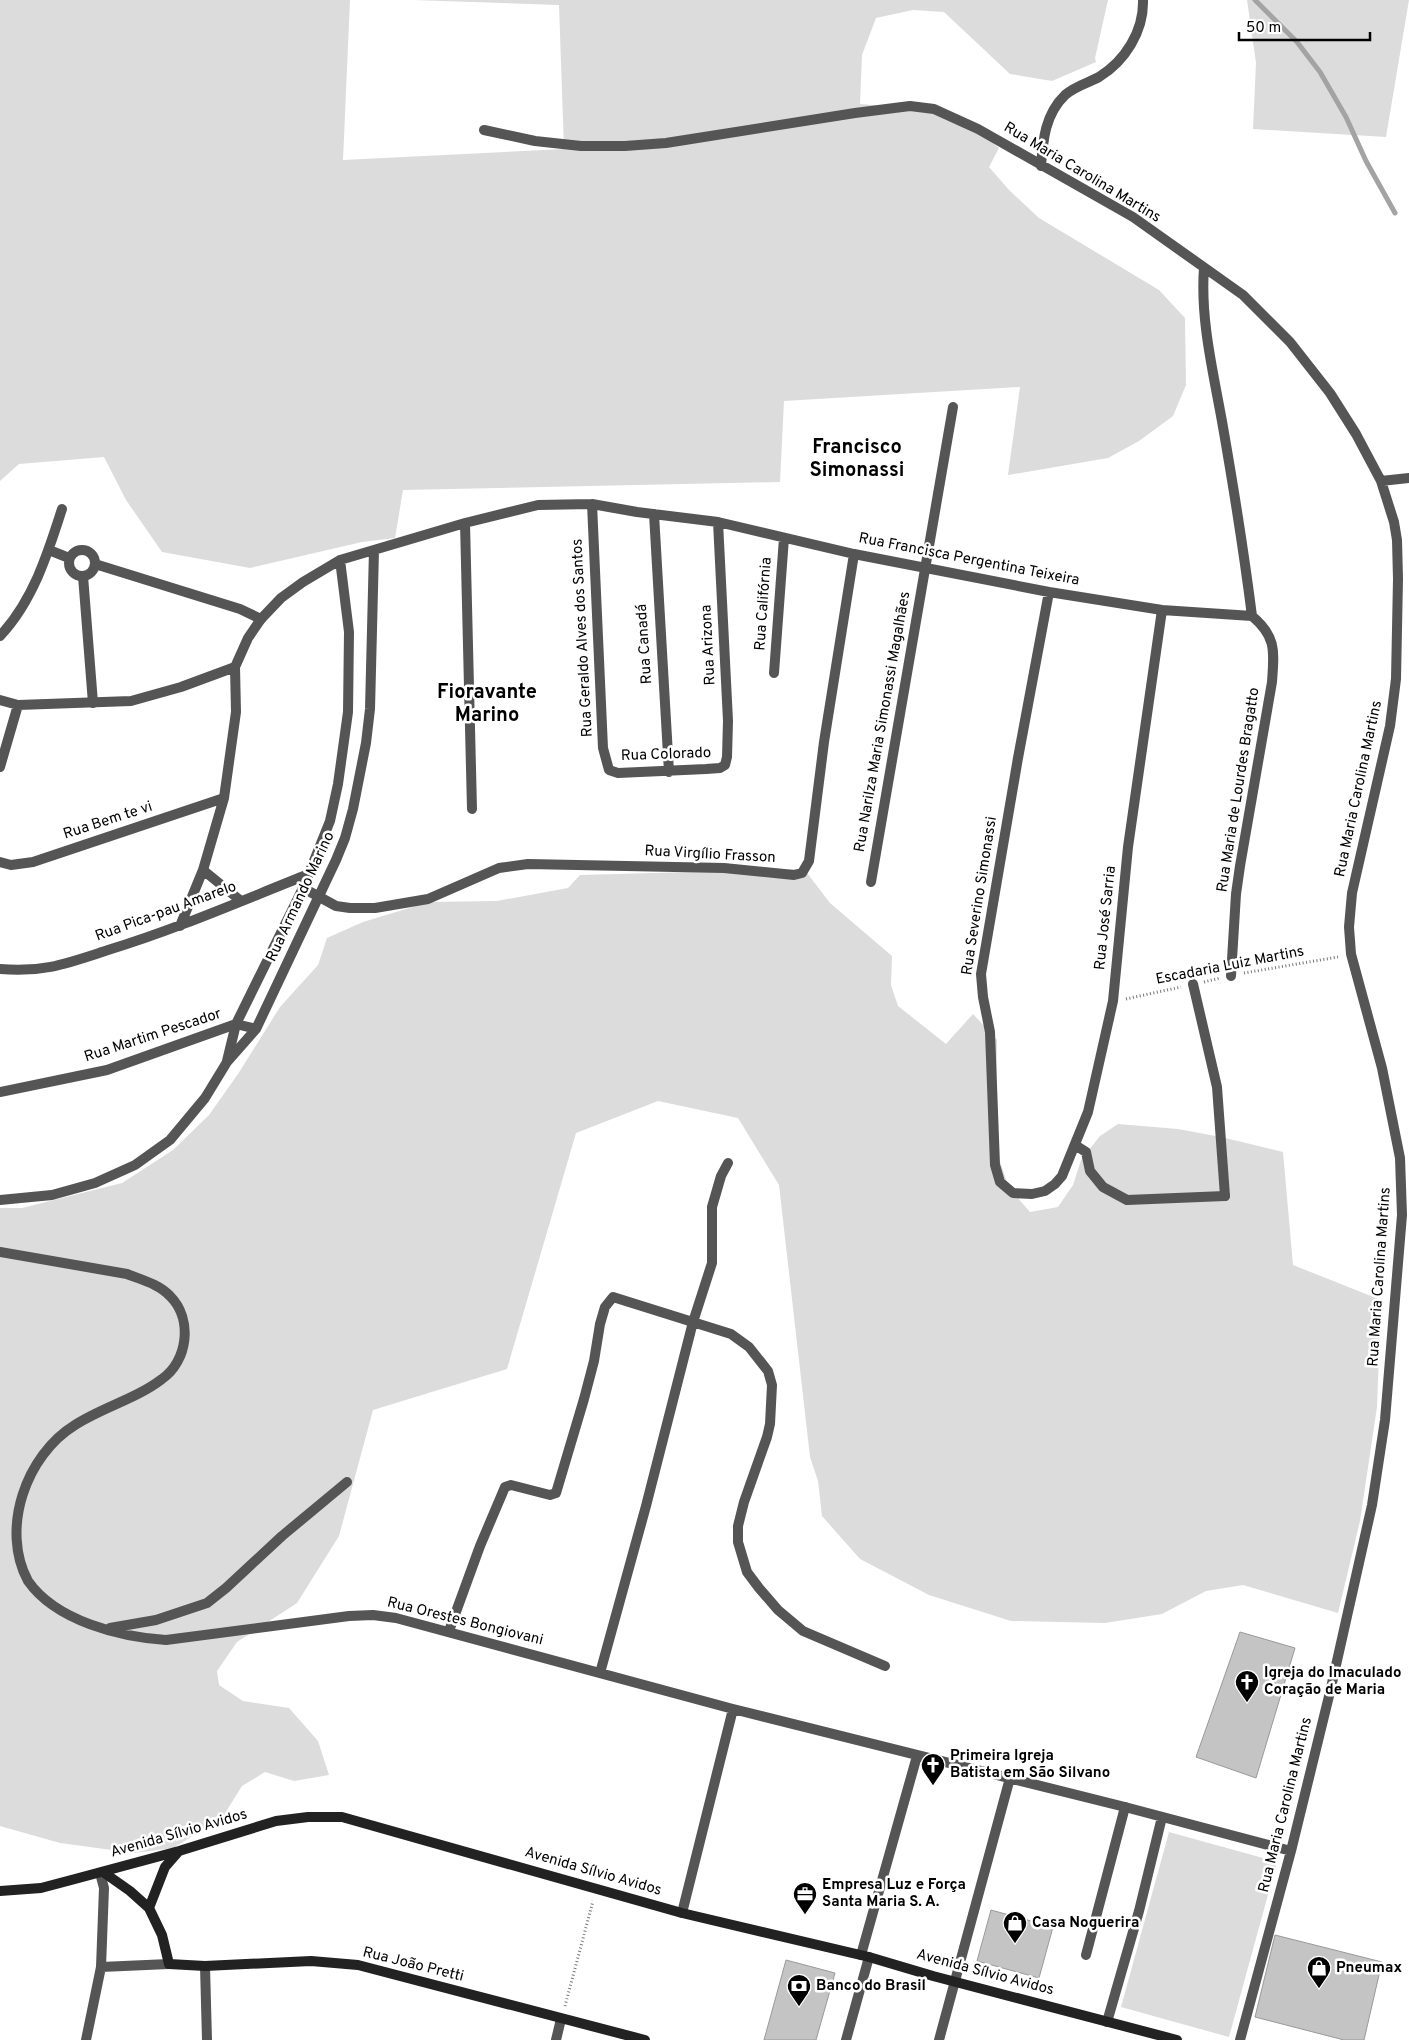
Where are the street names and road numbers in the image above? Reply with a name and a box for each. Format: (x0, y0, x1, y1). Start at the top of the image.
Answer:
street label: Rua Maria Carolina Martins (1000, 118, 1164, 228)
street label: Rua Francisca Pergentina Teixeira (857, 529, 1081, 591)
street label: Rua Geraldo Alves dos Santos (568, 538, 598, 738)
street label: Rua Califórnia (751, 556, 777, 652)
street label: Rua Narilza Maria Simonassi Magalhães (851, 590, 915, 854)
street label: Rua Canadá (633, 603, 657, 685)
street label: Rua Arizona (697, 604, 721, 686)
street label: Rua Maria de Lourdes Bragatto (1213, 686, 1265, 894)
street label: Rua Maria Carolina Martins (1331, 699, 1387, 879)
street label: Rua Colorado (620, 744, 712, 766)
street label: Rua Bem te vi (61, 798, 155, 844)
street label: Rua Severino Simonassi (958, 815, 1002, 977)
street label: Rua Armando Marino (263, 829, 339, 965)
street label: Rua Virgílio Frasson (644, 842, 776, 868)
street label: Rua José Sarria (1091, 865, 1121, 971)
street label: Rua Pica-pau Amarelo (93, 878, 239, 946)
street label: Escadaria Luiz Martins (1154, 942, 1306, 990)
street label: Rua Martim Pescador (82, 1005, 224, 1067)
street label: Rua Maria Carolina Martins (1364, 1187, 1396, 1367)
street label: Rua Orestes Bongiovani (385, 1593, 545, 1651)
street label: Rua Maria Carolina Martins (1255, 1715, 1317, 1895)
street label: Avenida Sílvio Avidos (108, 1805, 250, 1863)
street label: Avenida Sílvio Avidos (522, 1843, 664, 1901)
street label: Rua João Pretti (360, 1943, 466, 1987)
street label: Avenida Sílvio Avidos (914, 1946, 1056, 2000)

